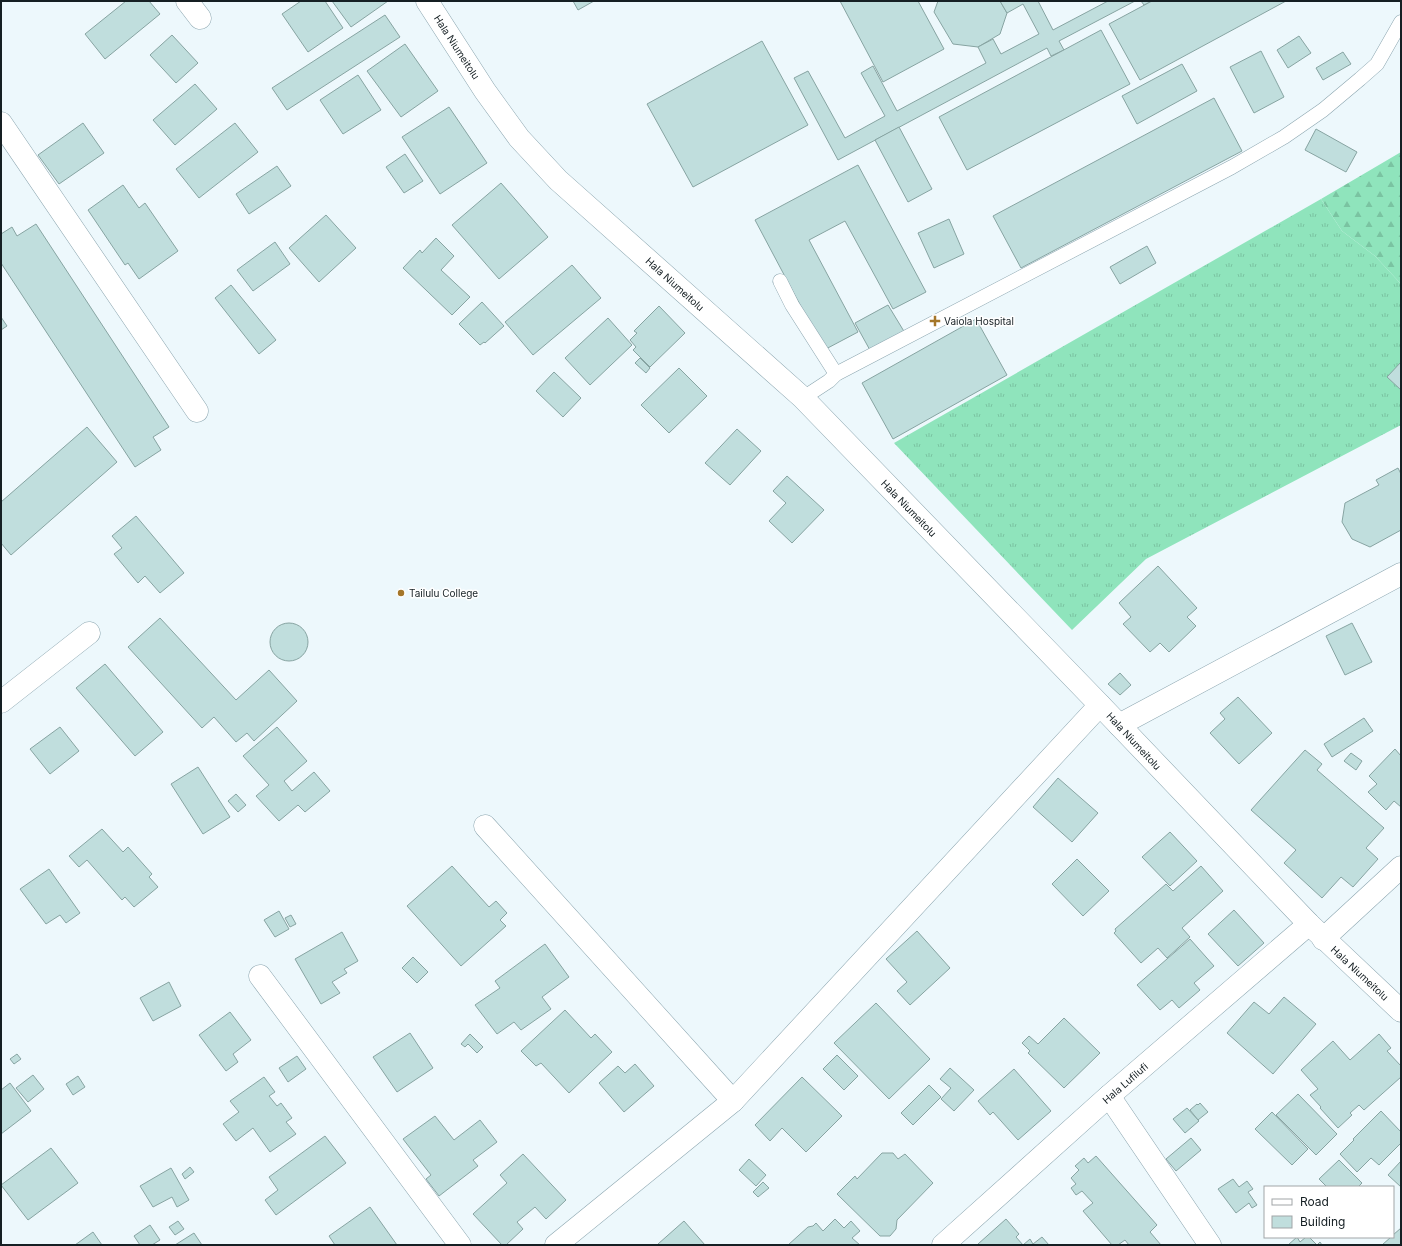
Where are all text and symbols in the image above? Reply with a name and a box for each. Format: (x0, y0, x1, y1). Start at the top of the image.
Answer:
street label: Hala Niumeitolu (432, 13, 482, 81)
street label: Hala Niumeitolu (643, 255, 707, 313)
marker: Vaiola Hospital (929, 315, 941, 327)
place label: Vaiola Hospital (944, 315, 1014, 327)
street label: Hala Niumeitolu (879, 477, 939, 539)
place label: Tailulu College (409, 587, 478, 599)
marker: Tailulu College (396, 588, 406, 598)
street label: Hala Niumeitolu (1104, 710, 1164, 772)
street label: Hala Niumeitolu (1329, 943, 1391, 1003)
street label: Hala Lufilufi (1100, 1060, 1150, 1106)
legend (1264, 1186, 1394, 1238)
text: Road (1300, 1194, 1329, 1209)
text: Building (1300, 1214, 1345, 1229)

